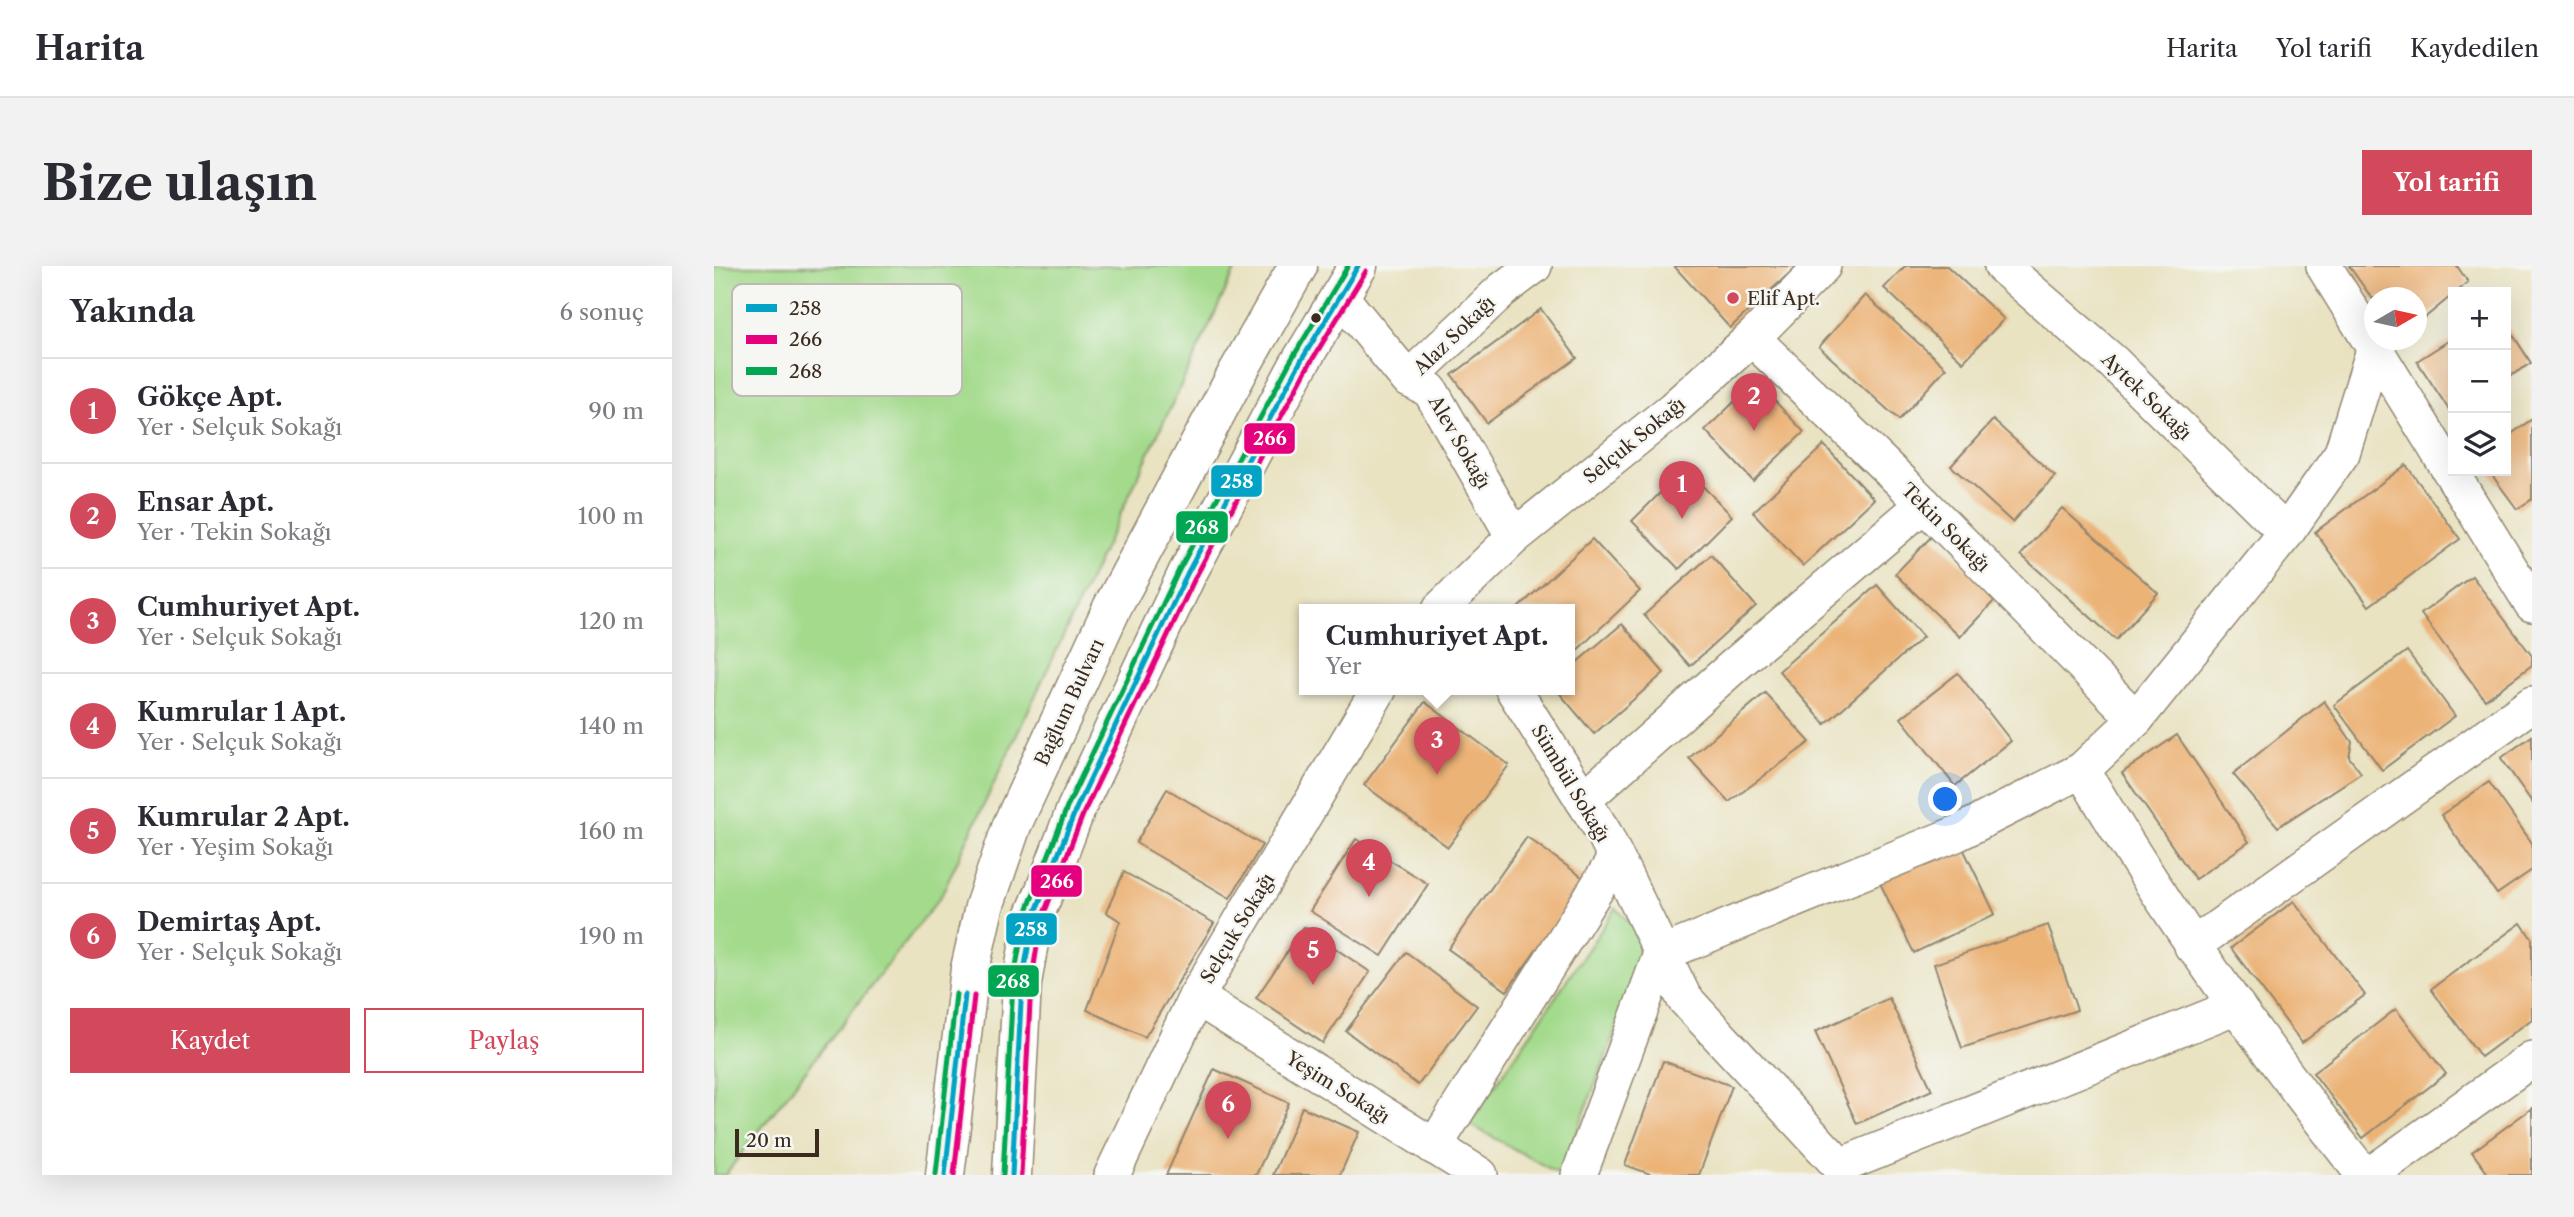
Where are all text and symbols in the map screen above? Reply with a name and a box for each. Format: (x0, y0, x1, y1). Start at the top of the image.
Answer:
text: Harita (35, 28, 144, 69)
text: Harita (2166, 34, 2238, 63)
text: Yol tarifi (2276, 34, 2372, 63)
text: Kaydedilen (2410, 34, 2539, 63)
button: Yol tarifi (2362, 150, 2532, 215)
text: Bize ulaşın (42, 152, 317, 213)
legend (732, 284, 962, 396)
place label: Elif Apt. (1747, 287, 1820, 310)
north arrow (2364, 287, 2427, 350)
map controls (2448, 287, 2511, 476)
button: + (2448, 287, 2511, 350)
marker: Elif Apt. (1725, 290, 1741, 306)
street label: Alaz Sokağı (1408, 291, 1500, 380)
text: Yakında (70, 293, 195, 330)
text: 258 (789, 297, 822, 320)
text: 6 sonuç (559, 298, 644, 326)
unlabelled marker (1309, 311, 1323, 325)
text: 266 (789, 328, 822, 351)
street label: Aytek Sokağı (2096, 347, 2196, 445)
button: − (2448, 350, 2511, 413)
text: 268 (789, 360, 822, 383)
pin: 2 (1731, 373, 1777, 431)
text: Gökçe Apt. (137, 381, 283, 413)
street label: Alev Sokağı (1423, 391, 1496, 493)
street label: Selçuk Sokağı (1579, 392, 1690, 488)
text: 1 (88, 397, 98, 425)
text: 90 m (588, 397, 644, 425)
text: Yer · Selçuk Sokağı (137, 413, 342, 441)
button: layers (2448, 413, 2511, 476)
line badge: 266 (1243, 422, 1296, 455)
text: 266 (1253, 427, 1287, 450)
pin: 1 (1659, 461, 1705, 519)
line badge: 258 (1210, 464, 1263, 498)
text: 258 (1220, 470, 1254, 493)
street label: Tekin Sokağı (1896, 478, 1995, 577)
text: Ensar Apt. (137, 486, 274, 518)
text: 2 (86, 502, 100, 530)
text: 100 m (578, 502, 644, 530)
line badge: 268 (1175, 510, 1229, 544)
text: 268 (1185, 516, 1219, 539)
text: Yer · Tekin Sokağı (137, 518, 331, 546)
text: Cumhuriyet Apt. (137, 591, 360, 623)
popup (1299, 604, 1575, 695)
text: 3 (87, 607, 100, 635)
text: 120 m (579, 607, 644, 635)
text: Cumhuriyet Apt. (1326, 620, 1548, 652)
text: Yer · Selçuk Sokağı (137, 623, 342, 651)
street label: Bağlum Bulvarı (1030, 635, 1109, 769)
text: Yer (1326, 652, 1362, 680)
text: Kumrular 1 Apt. (137, 696, 346, 728)
text: 4 (86, 712, 100, 740)
text: 140 m (579, 712, 644, 740)
pin: 3 (1414, 717, 1460, 775)
street label: Sümbül Sokağı (1526, 720, 1615, 847)
text: Yer · Selçuk Sokağı (137, 728, 342, 756)
your location (1928, 782, 1962, 816)
text: Kumrular 2 Apt. (137, 801, 350, 833)
text: 5 (87, 817, 99, 845)
text: 160 m (579, 817, 644, 845)
text: Yer · Yeşim Sokağı (137, 833, 334, 861)
pin: 4 (1346, 839, 1392, 897)
line badge: 266 (1030, 864, 1083, 898)
street label: Selçuk Sokağı (1196, 869, 1279, 988)
text: 266 (1040, 870, 1074, 893)
text: Demirtaş Apt. (137, 906, 321, 938)
line badge: 258 (1005, 912, 1058, 946)
text: 258 (1014, 918, 1048, 941)
text: 6 (86, 922, 100, 950)
text: 190 m (579, 922, 644, 950)
pin: 5 (1290, 927, 1336, 985)
text: Yer · Selçuk Sokağı (137, 938, 342, 966)
line badge: 268 (987, 964, 1040, 998)
text: 268 (996, 970, 1030, 993)
button: Kaydet (70, 1008, 350, 1073)
button: Paylaş (364, 1008, 644, 1073)
street label: Yeşim Sokağı (1281, 1046, 1394, 1129)
pin: 6 (1205, 1081, 1251, 1139)
scale bar (735, 1126, 819, 1158)
text: 20 m (746, 1129, 792, 1152)

